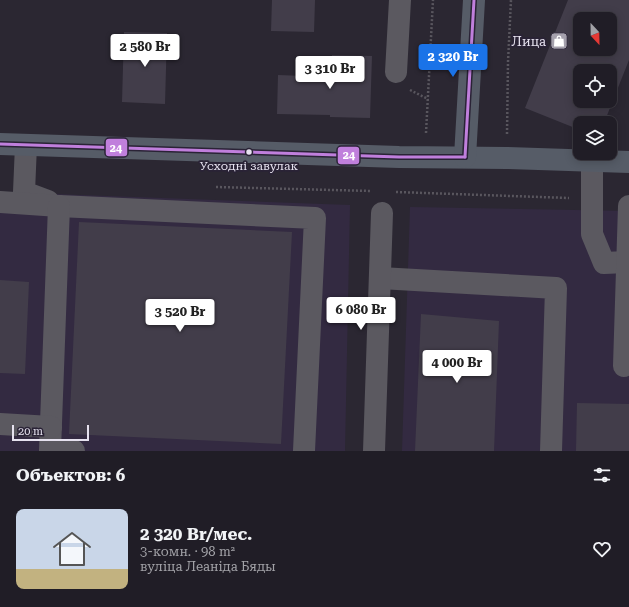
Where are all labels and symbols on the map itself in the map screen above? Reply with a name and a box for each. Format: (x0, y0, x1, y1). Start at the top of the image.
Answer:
north arrow (573, 12, 617, 56)
shop icon: Лица (549, 31, 569, 51)
pin: 2 580 Br (104, 34, 186, 68)
place label: Лица (512, 34, 546, 49)
pin: 2 320 Br (412, 44, 494, 78)
pin: 3 310 Br (289, 56, 371, 90)
line badge: 24 (105, 138, 128, 157)
text: 24 (110, 142, 123, 155)
line badge: 24 (337, 146, 360, 165)
marker: Усходні завулак (244, 147, 254, 157)
text: 24 (343, 149, 356, 162)
place label: Усходні завулак (200, 159, 299, 173)
pin: 6 080 Br (320, 297, 402, 331)
pin: 3 520 Br (139, 299, 221, 333)
pin: 4 000 Br (416, 350, 498, 384)
scale bar (12, 423, 89, 442)

